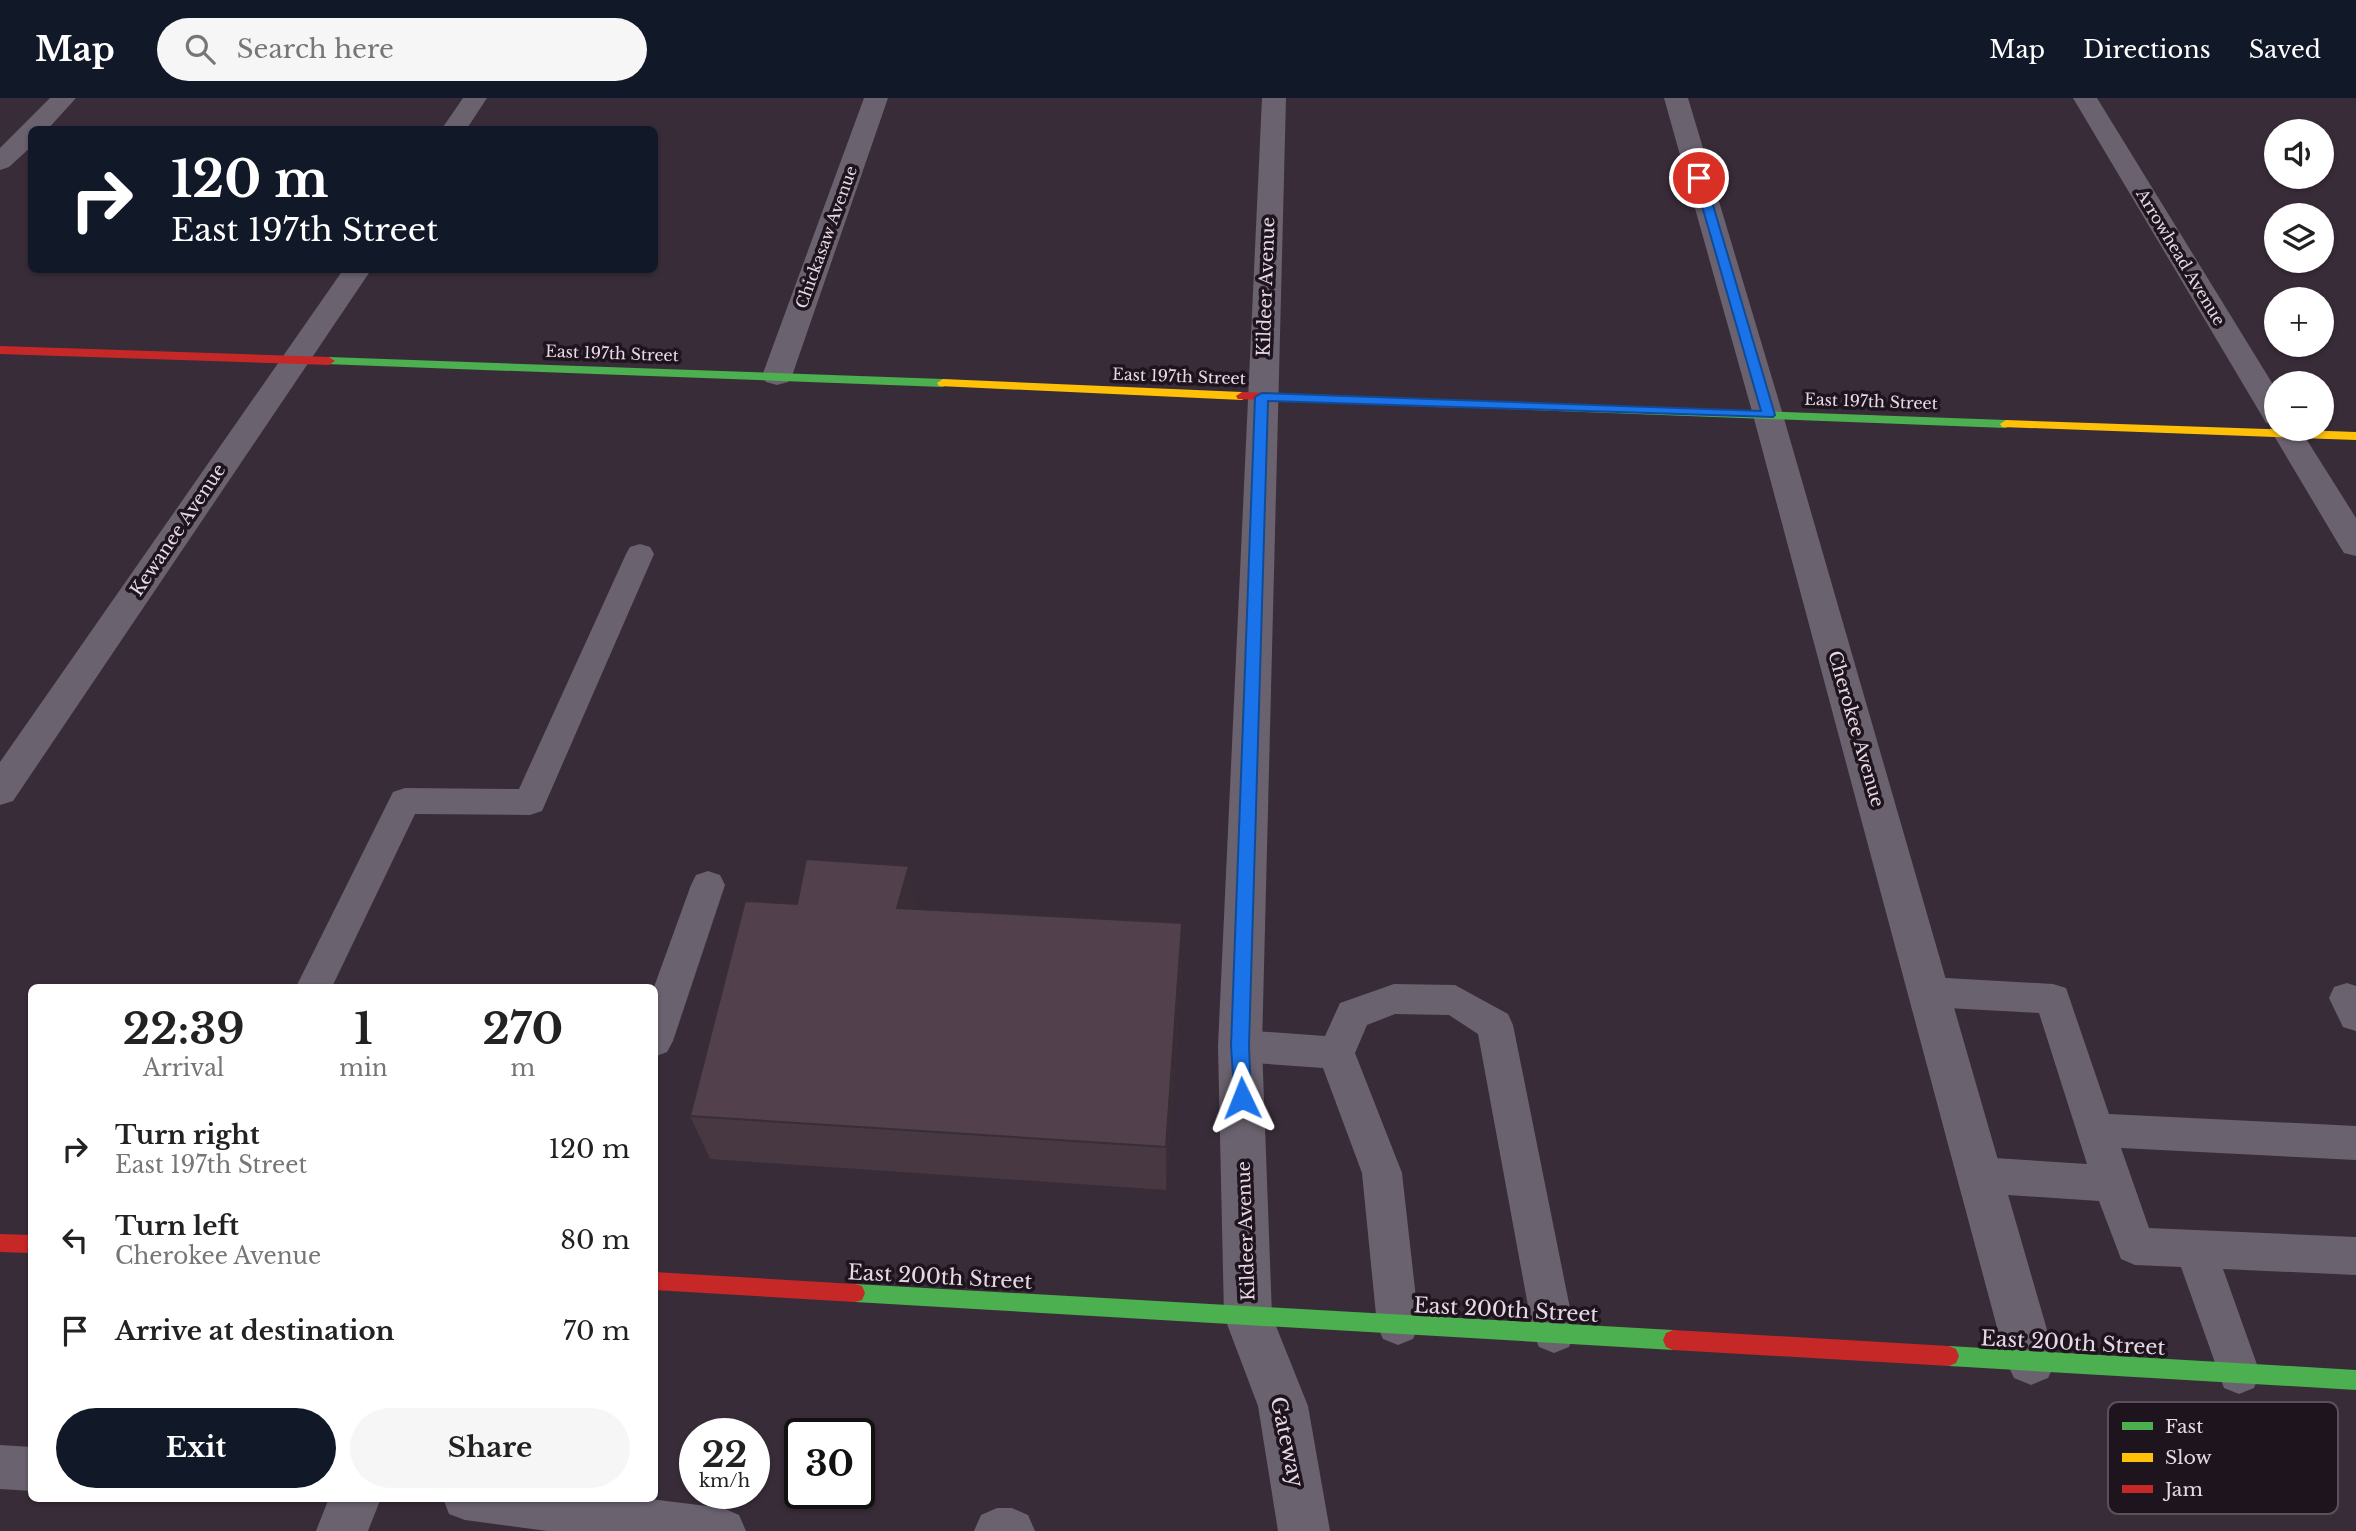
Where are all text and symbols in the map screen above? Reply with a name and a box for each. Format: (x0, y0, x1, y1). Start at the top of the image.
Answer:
search box (157, 18, 647, 81)
text: Map (35, 29, 115, 70)
icon: search (181, 30, 219, 68)
text: Search here (237, 33, 394, 65)
text: Map (1989, 35, 2045, 64)
text: Directions (2083, 35, 2211, 64)
text: Saved (2249, 35, 2321, 64)
map controls (2264, 119, 2334, 441)
button: sound (2264, 119, 2334, 189)
pin (1669, 148, 1729, 208)
text: 120 m (171, 149, 329, 210)
icon: right (56, 154, 147, 245)
icon: arrive (1680, 159, 1718, 197)
street label: Chickasaw Avenue (791, 163, 861, 311)
street label: Arrowhead Avenue (2132, 184, 2230, 329)
button: layers (2264, 203, 2334, 273)
text: East 197th Street (171, 210, 438, 250)
street label: Kildeer Avenue (1253, 217, 1279, 357)
button: + (2264, 287, 2334, 357)
street label: East 197th Street (545, 341, 679, 365)
street label: East 197th Street (1112, 364, 1246, 388)
button: − (2264, 371, 2334, 441)
street label: East 197th Street (1804, 389, 1938, 413)
street label: Kewanee Avenue (126, 460, 230, 600)
street label: Cherokee Avenue (1823, 648, 1889, 810)
text: 22:39 (123, 1003, 244, 1055)
text: 1 (354, 1003, 373, 1055)
text: 270 (482, 1003, 563, 1055)
text: Arrival (143, 1054, 224, 1082)
text: min (339, 1054, 388, 1082)
text: m (510, 1054, 535, 1082)
position arrow (1205, 1061, 1279, 1135)
text: Turn right (115, 1119, 260, 1151)
icon: right (56, 1130, 94, 1168)
text: 120 m (548, 1133, 630, 1165)
text: East 197th Street (115, 1151, 307, 1179)
street label: Kildeer Avenue (1233, 1161, 1259, 1301)
text: Turn left (115, 1210, 239, 1242)
icon: left (56, 1221, 94, 1259)
text: 80 m (560, 1224, 630, 1256)
text: Cherokee Avenue (115, 1242, 321, 1270)
street label: East 200th Street (847, 1259, 1033, 1295)
street label: East 200th Street (1413, 1292, 1599, 1328)
icon: arrive (56, 1312, 94, 1350)
text: Arrive at destination (115, 1315, 395, 1347)
text: 70 m (563, 1315, 630, 1347)
street label: East 200th Street (1980, 1325, 2166, 1361)
street label: Gateway (1265, 1394, 1309, 1490)
legend (2108, 1402, 2338, 1514)
button: Exit (56, 1408, 336, 1488)
button: Share (350, 1408, 630, 1488)
text: Fast (2165, 1415, 2204, 1438)
speed limit sign: 30 (784, 1418, 875, 1509)
text: 22 (702, 1433, 747, 1476)
text: Slow (2165, 1446, 2212, 1469)
text: km/h (699, 1470, 750, 1492)
text: Jam (2162, 1478, 2203, 1501)

